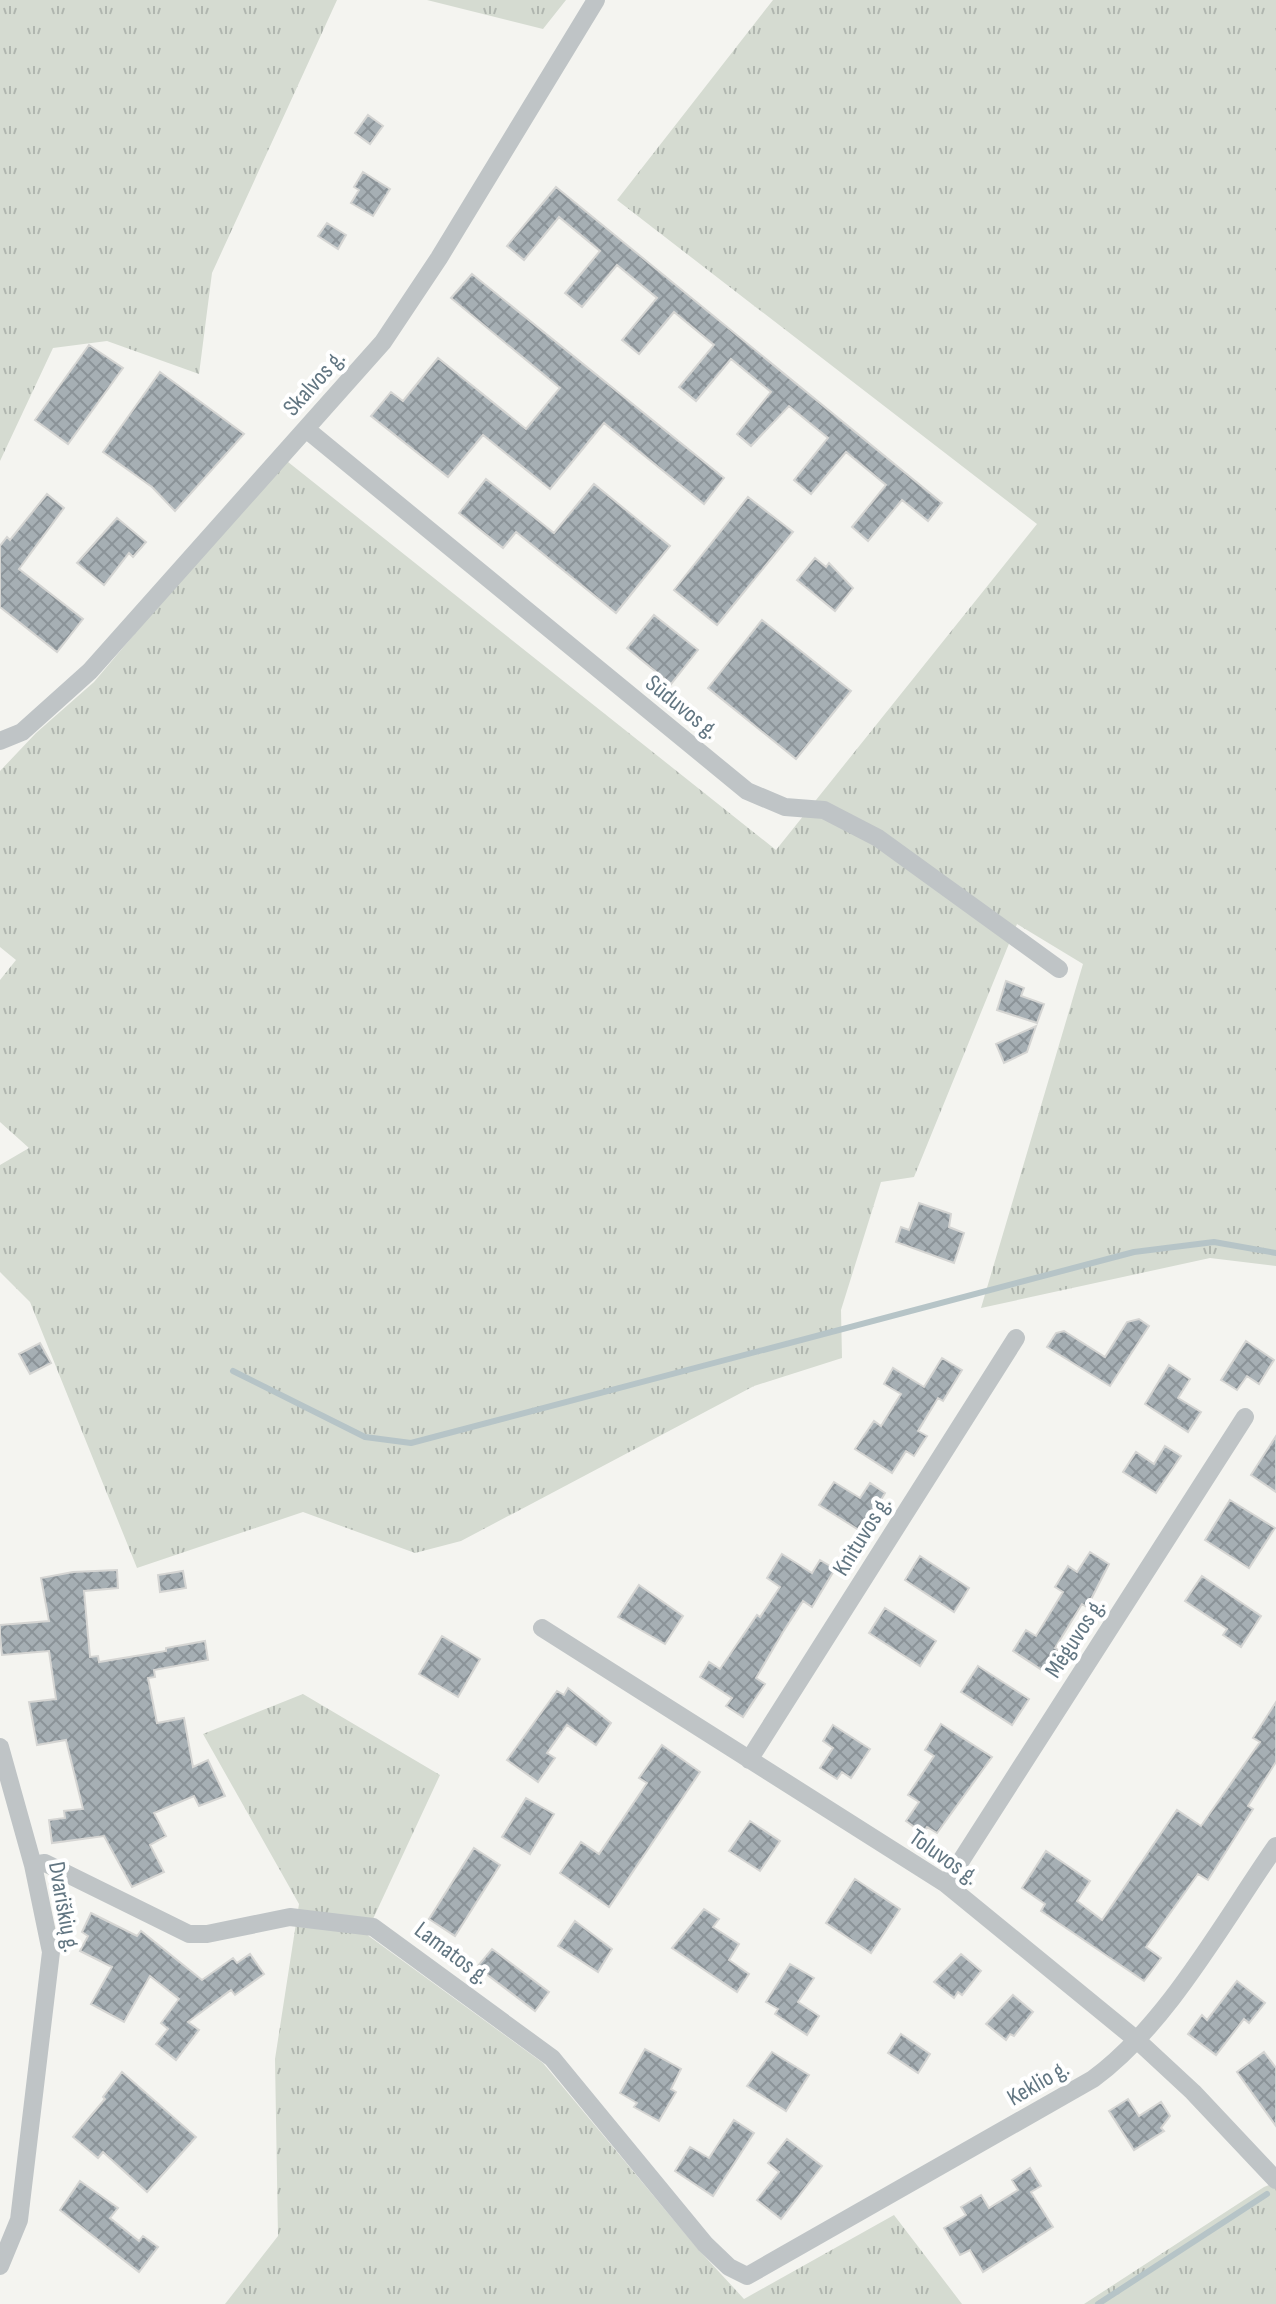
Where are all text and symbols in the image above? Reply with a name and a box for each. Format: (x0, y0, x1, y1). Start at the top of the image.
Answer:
street label: Skalvos g. (277, 344, 351, 422)
street label: Sūduvos g. (639, 669, 725, 745)
street label: Knituvos g. (826, 1491, 898, 1581)
street label: Mėguvos g. (1039, 1593, 1111, 1683)
street label: Toluvos g. (904, 1823, 984, 1891)
street label: Dvariškių g. (42, 1859, 86, 1955)
street label: Lamatos g. (409, 1915, 495, 1991)
street label: Keklio g. (1002, 2054, 1074, 2112)

